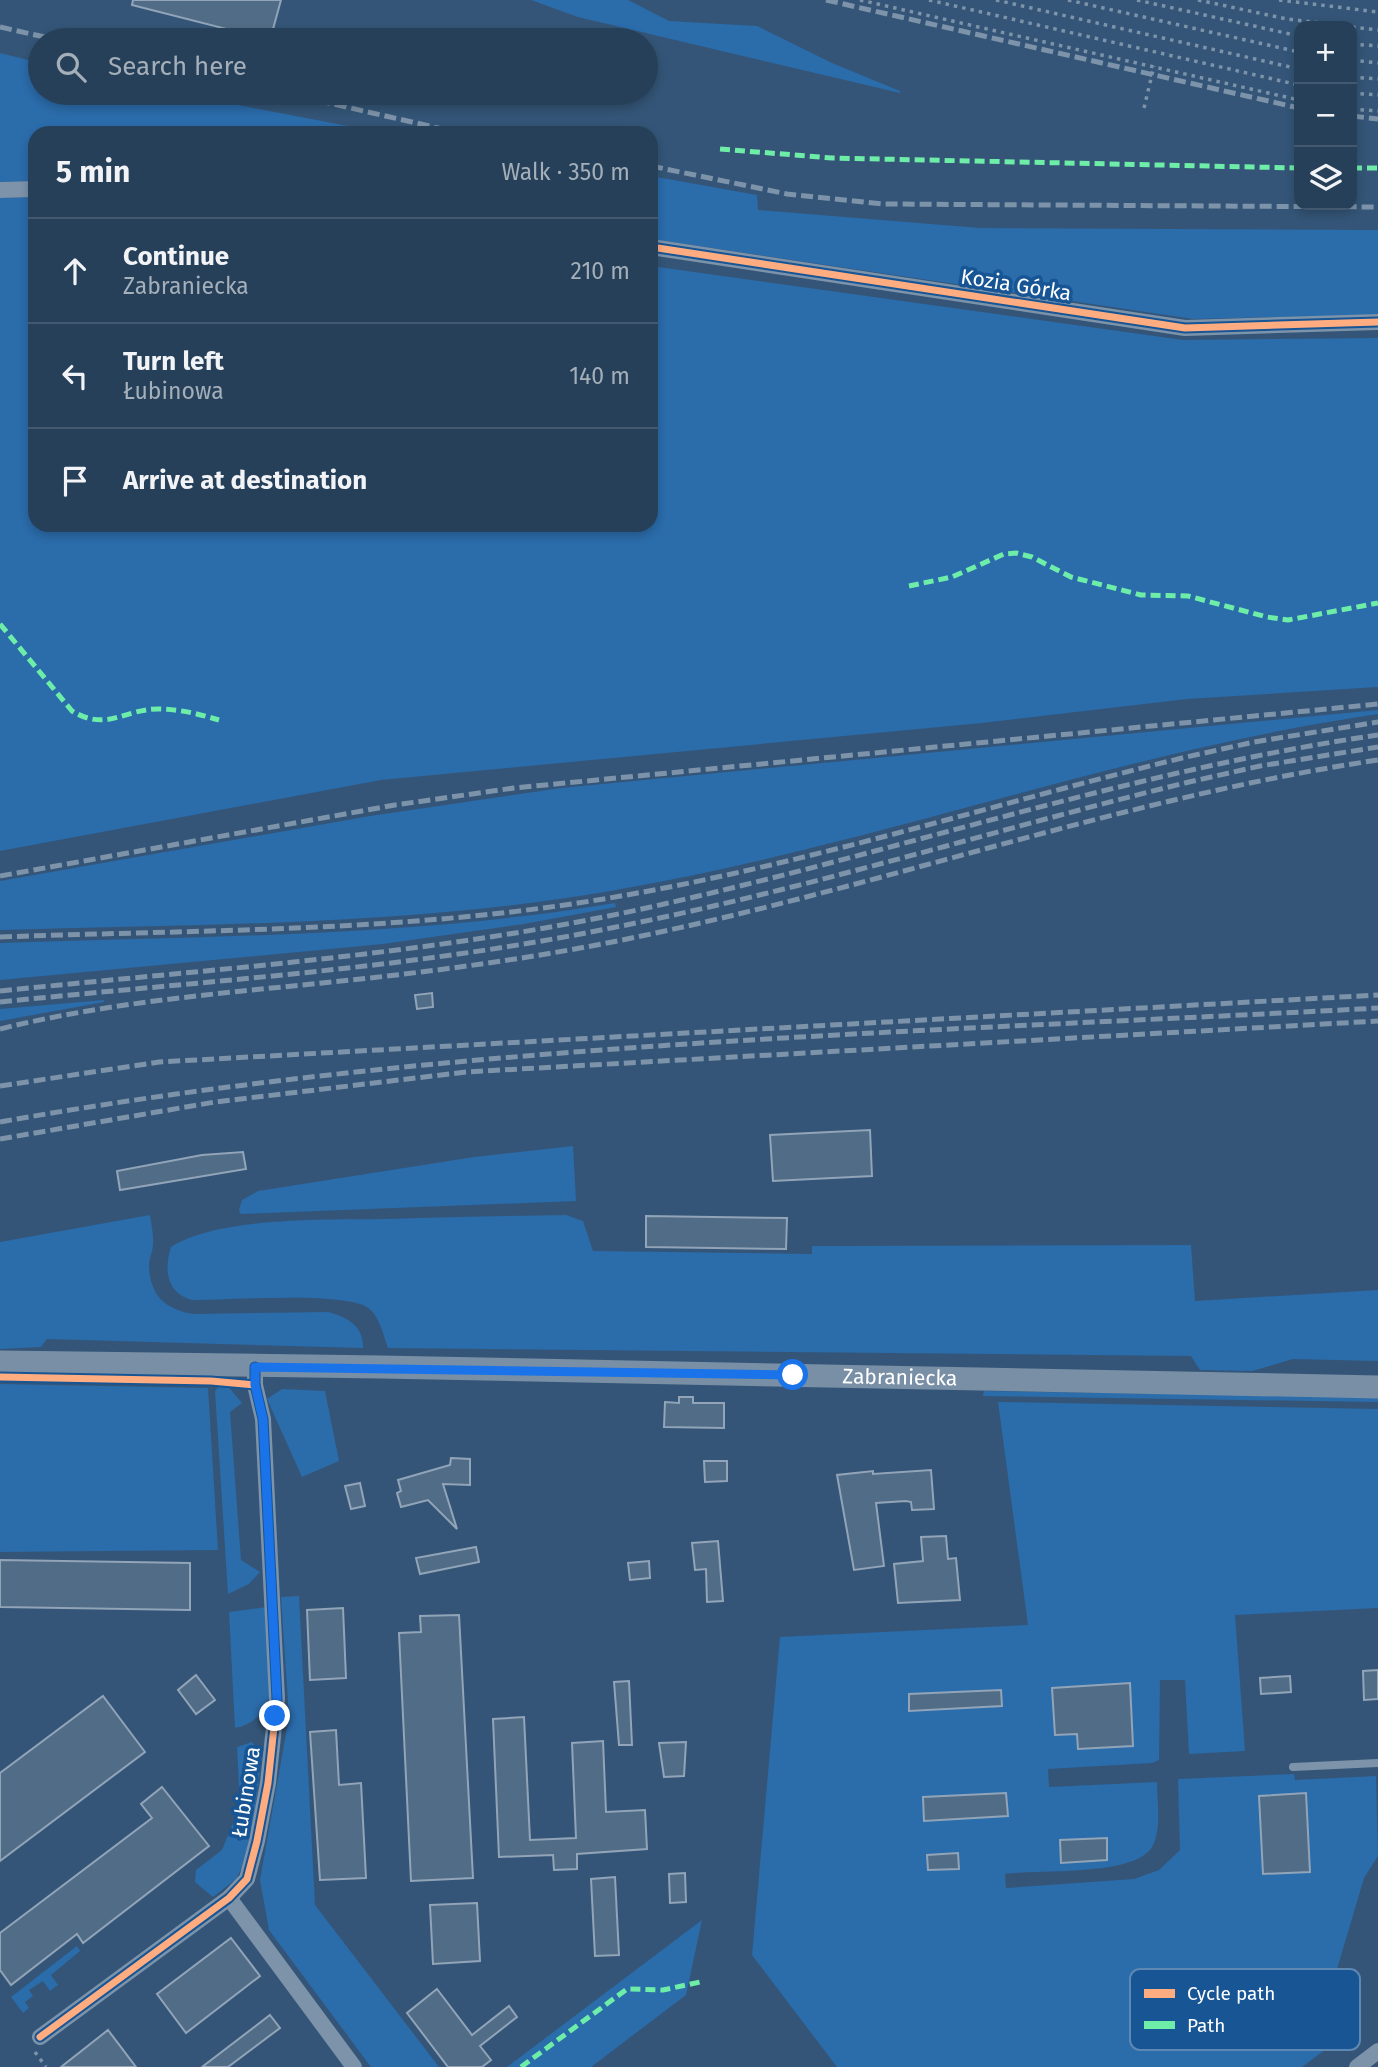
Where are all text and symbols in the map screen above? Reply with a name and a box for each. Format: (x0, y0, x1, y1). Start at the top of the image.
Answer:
map controls (1294, 21, 1357, 210)
button: + (1294, 21, 1357, 84)
search box (28, 28, 658, 105)
icon: search (52, 48, 90, 86)
text: Search here (108, 51, 247, 82)
button: − (1294, 84, 1357, 147)
button: layers (1294, 147, 1357, 210)
text: 5 min (56, 154, 130, 190)
text: Walk · 350 m (502, 158, 630, 186)
text: Continue (123, 241, 229, 272)
icon: ahead (56, 252, 94, 290)
text: 210 m (571, 257, 630, 285)
street label: Kozia Górka (959, 263, 1073, 307)
text: Zabraniecka (123, 272, 249, 300)
text: Turn left (123, 346, 224, 377)
icon: left (56, 357, 94, 395)
text: 140 m (569, 362, 630, 390)
text: Łubinowa (123, 377, 224, 405)
icon: arrive (56, 462, 94, 500)
text: Arrive at destination (123, 465, 367, 496)
route start (777, 1359, 808, 1390)
street label: Zabraniecka (842, 1363, 958, 1392)
route end (259, 1700, 290, 1731)
street label: Łubinowa (226, 1745, 266, 1839)
legend (1130, 1969, 1360, 2050)
text: Cycle path (1187, 1982, 1275, 2005)
text: Path (1187, 2014, 1225, 2037)

